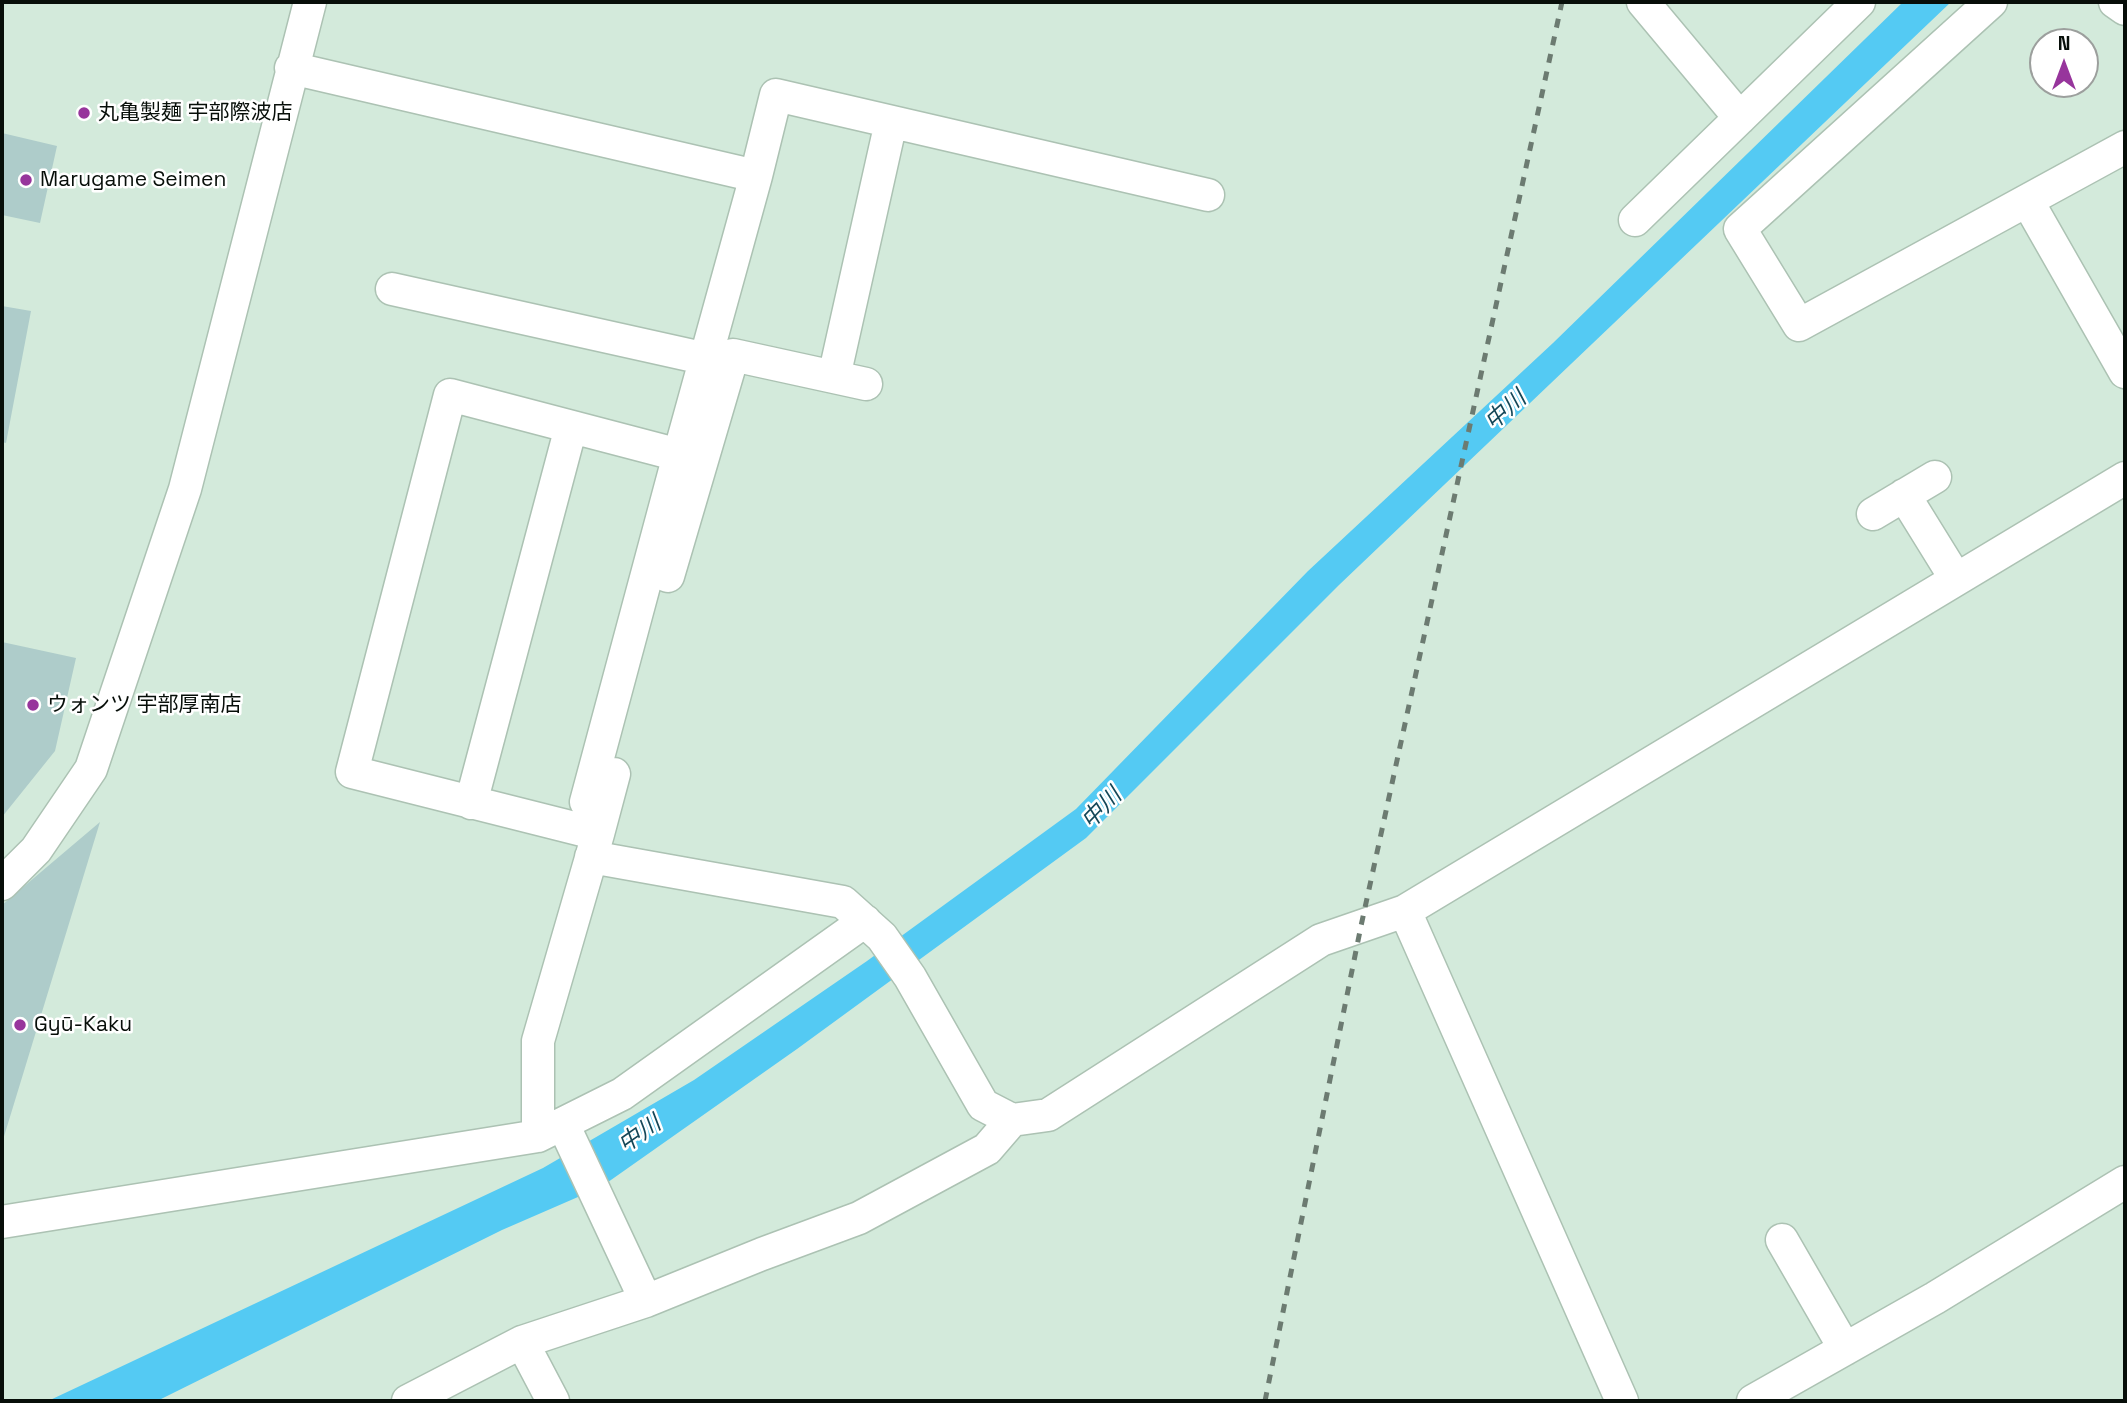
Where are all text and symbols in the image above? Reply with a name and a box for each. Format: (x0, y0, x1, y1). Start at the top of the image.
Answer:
north arrow (2029, 28, 2099, 98)
text: N (2058, 31, 2070, 56)
place label: 丸亀製麺 宇部際波店 (98, 100, 292, 126)
marker: 丸亀製麺 宇部際波店 (76, 105, 92, 121)
place label: Marugame Seimen (40, 167, 226, 193)
marker: Marugame Seimen (18, 172, 34, 188)
water label: 中川 (1480, 385, 1532, 437)
place label: ウォンツ 宇部厚南店 (47, 692, 241, 718)
marker: ウォンツ 宇部厚南店 (25, 697, 41, 713)
water label: 中川 (1076, 783, 1128, 835)
place label: Gyū-Kaku (34, 1012, 132, 1038)
marker: Gyū-Kaku (12, 1017, 28, 1033)
water label: 中川 (613, 1111, 667, 1159)

